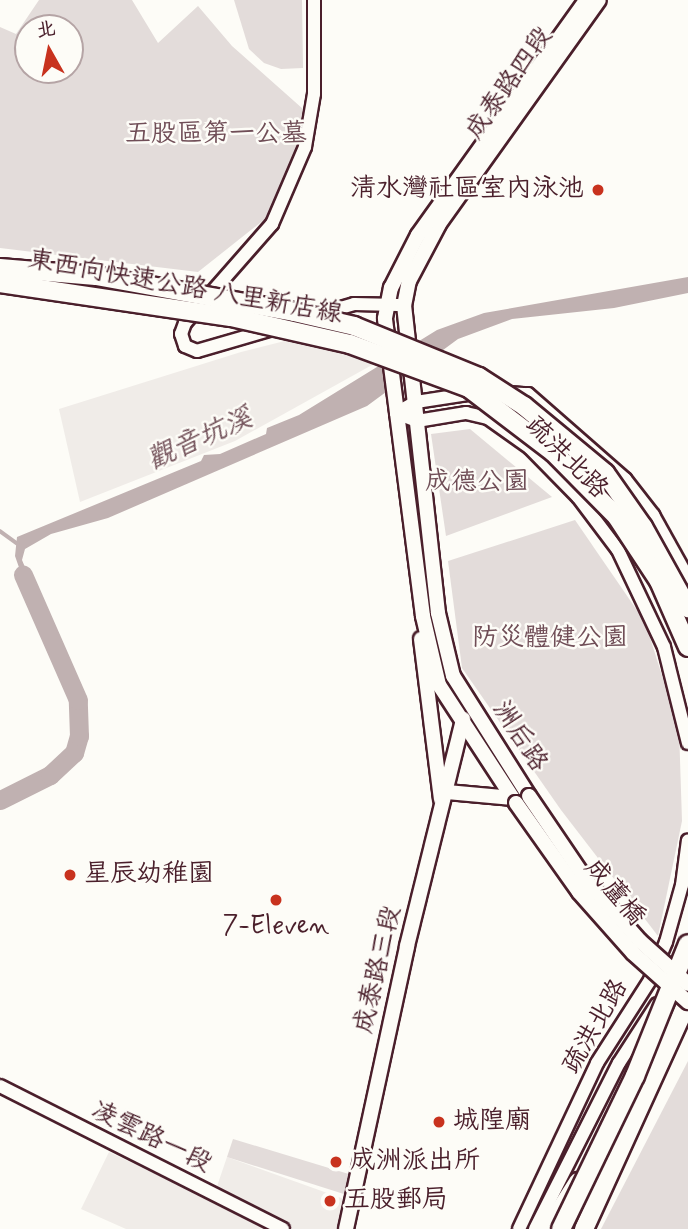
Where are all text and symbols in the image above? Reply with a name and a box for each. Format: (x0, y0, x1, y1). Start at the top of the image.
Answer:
north arrow (14, 14, 84, 84)
text: 北 (35, 16, 57, 44)
street label: 成泰路四段 (460, 22, 560, 146)
park label: 五股區第一公墓 (125, 119, 307, 151)
place label: 清水灣社區室內泳池 (350, 174, 584, 206)
marker: 清水灣社區室內泳池 (590, 182, 606, 198)
street label: 東西向快速公路 八里新店線 (25, 245, 345, 331)
water label: 觀音坑溪 (142, 402, 258, 478)
street label: 疏洪北路 (518, 410, 614, 506)
park label: 成德公園 (425, 467, 529, 499)
park label: 防災體健公園 (472, 623, 628, 655)
street label: 洲后路 (485, 696, 553, 778)
street label: 成蘆橋 (577, 853, 651, 933)
place label: 星辰幼稚園 (84, 859, 214, 891)
marker: 星辰幼稚園 (62, 867, 78, 883)
marker: 7-Eleven (268, 892, 284, 908)
street label: 成泰路三段 (349, 903, 409, 1037)
place label: 7-Eleven (223, 911, 329, 943)
street label: 疏洪北路 (556, 974, 636, 1080)
street label: 凌雲路一段 (86, 1095, 216, 1181)
place label: 城隍廟 (453, 1106, 531, 1138)
marker: 城隍廟 (431, 1114, 447, 1130)
place label: 成洲派出所 (350, 1146, 480, 1178)
marker: 成洲派出所 (328, 1154, 344, 1170)
place label: 五股郵局 (344, 1185, 448, 1217)
marker: 五股郵局 (322, 1193, 338, 1209)

